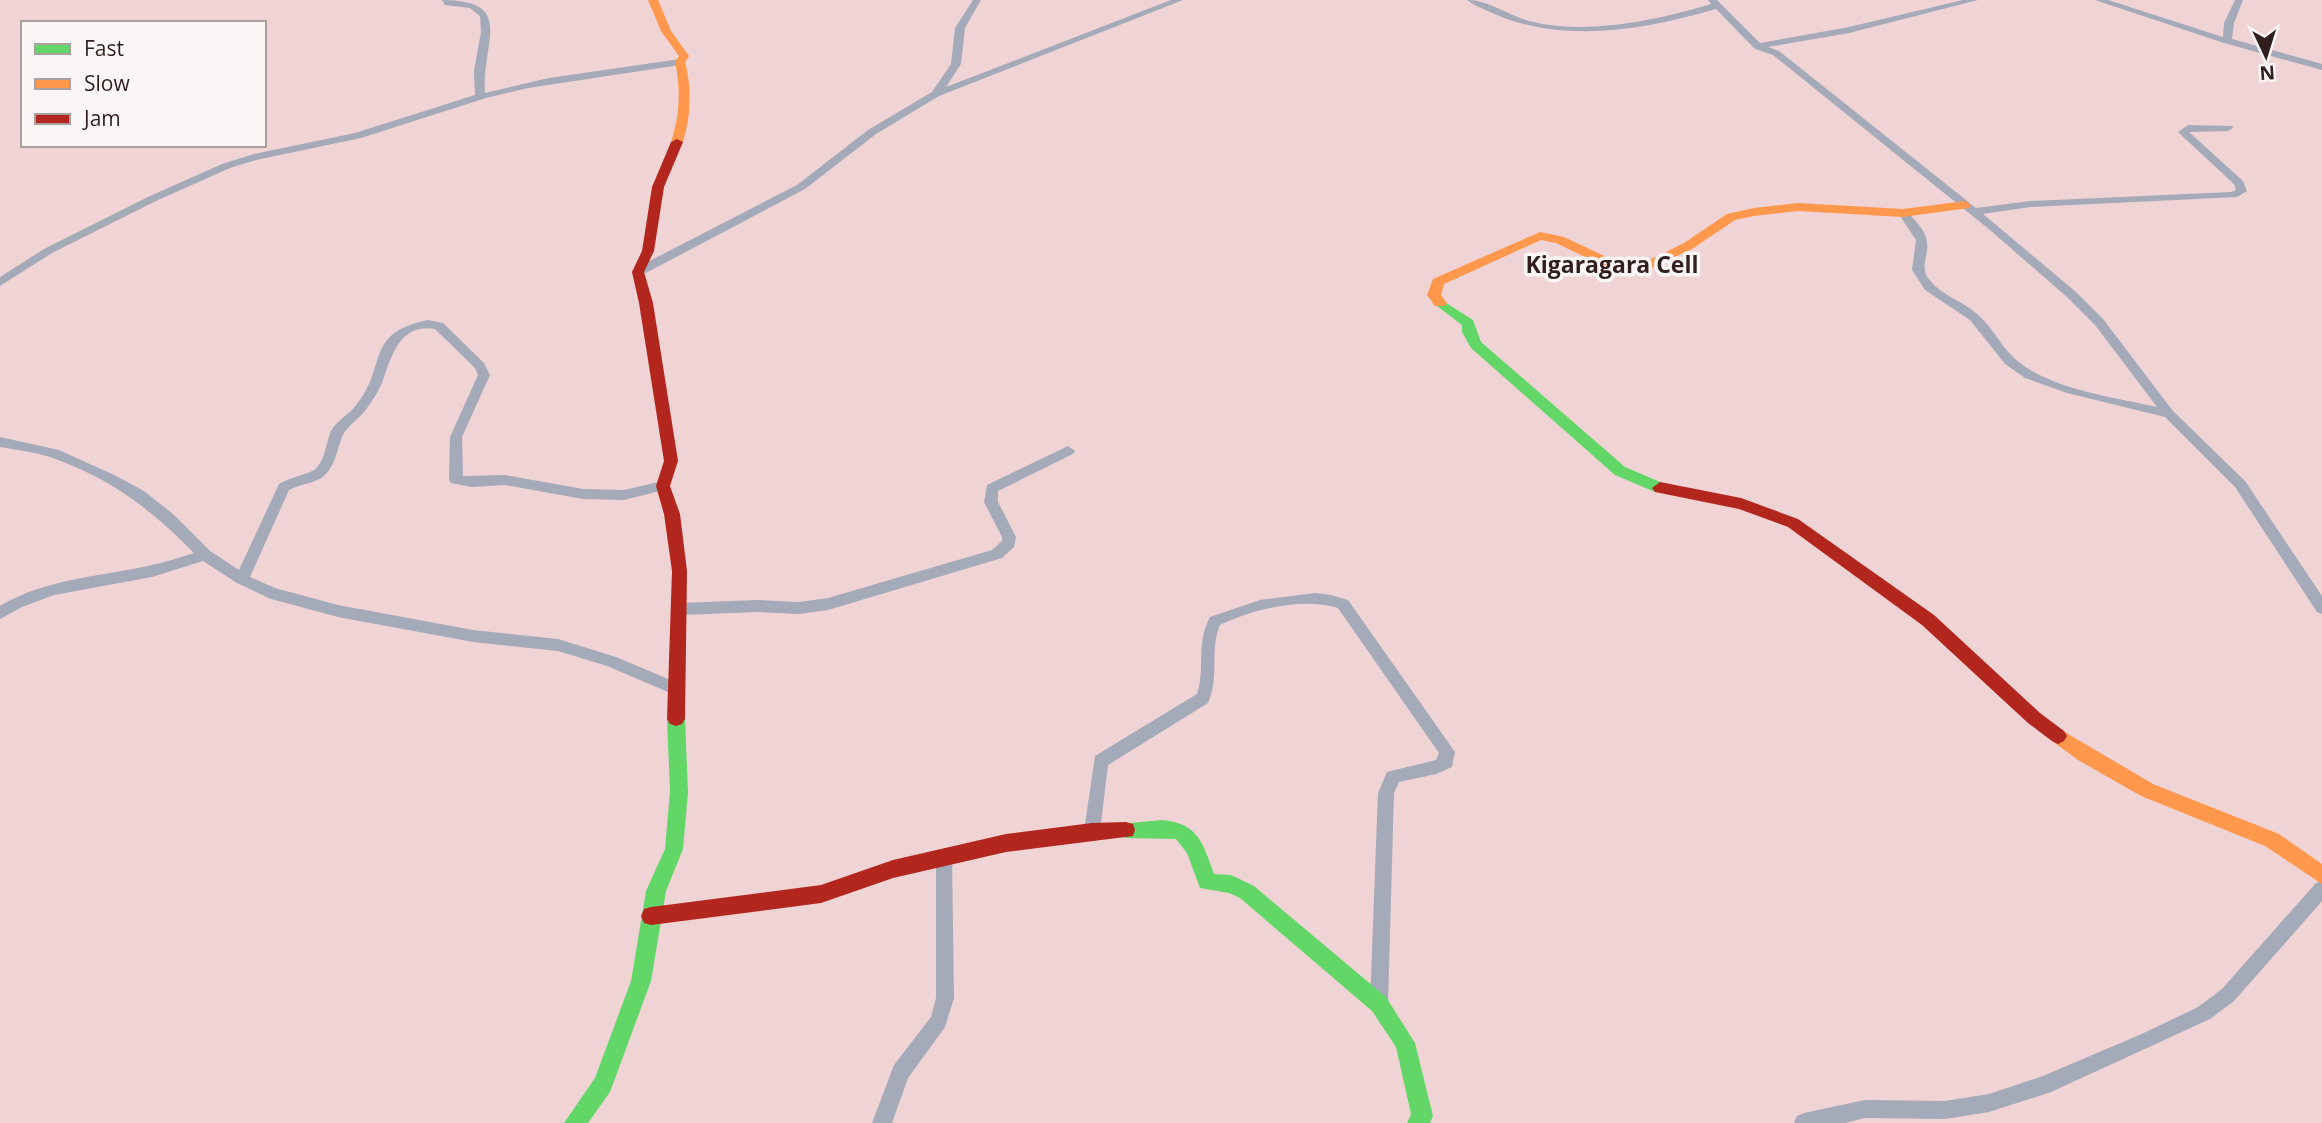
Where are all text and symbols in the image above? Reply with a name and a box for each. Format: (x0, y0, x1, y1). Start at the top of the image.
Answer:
legend (21, 21, 266, 147)
north arrow (2231, 21, 2301, 91)
text: Fast (84, 34, 124, 62)
text: N (2259, 59, 2276, 86)
text: Slow (84, 69, 130, 97)
text: Jam (82, 104, 121, 132)
district label: Kigaragara Cell (1526, 248, 1699, 280)

